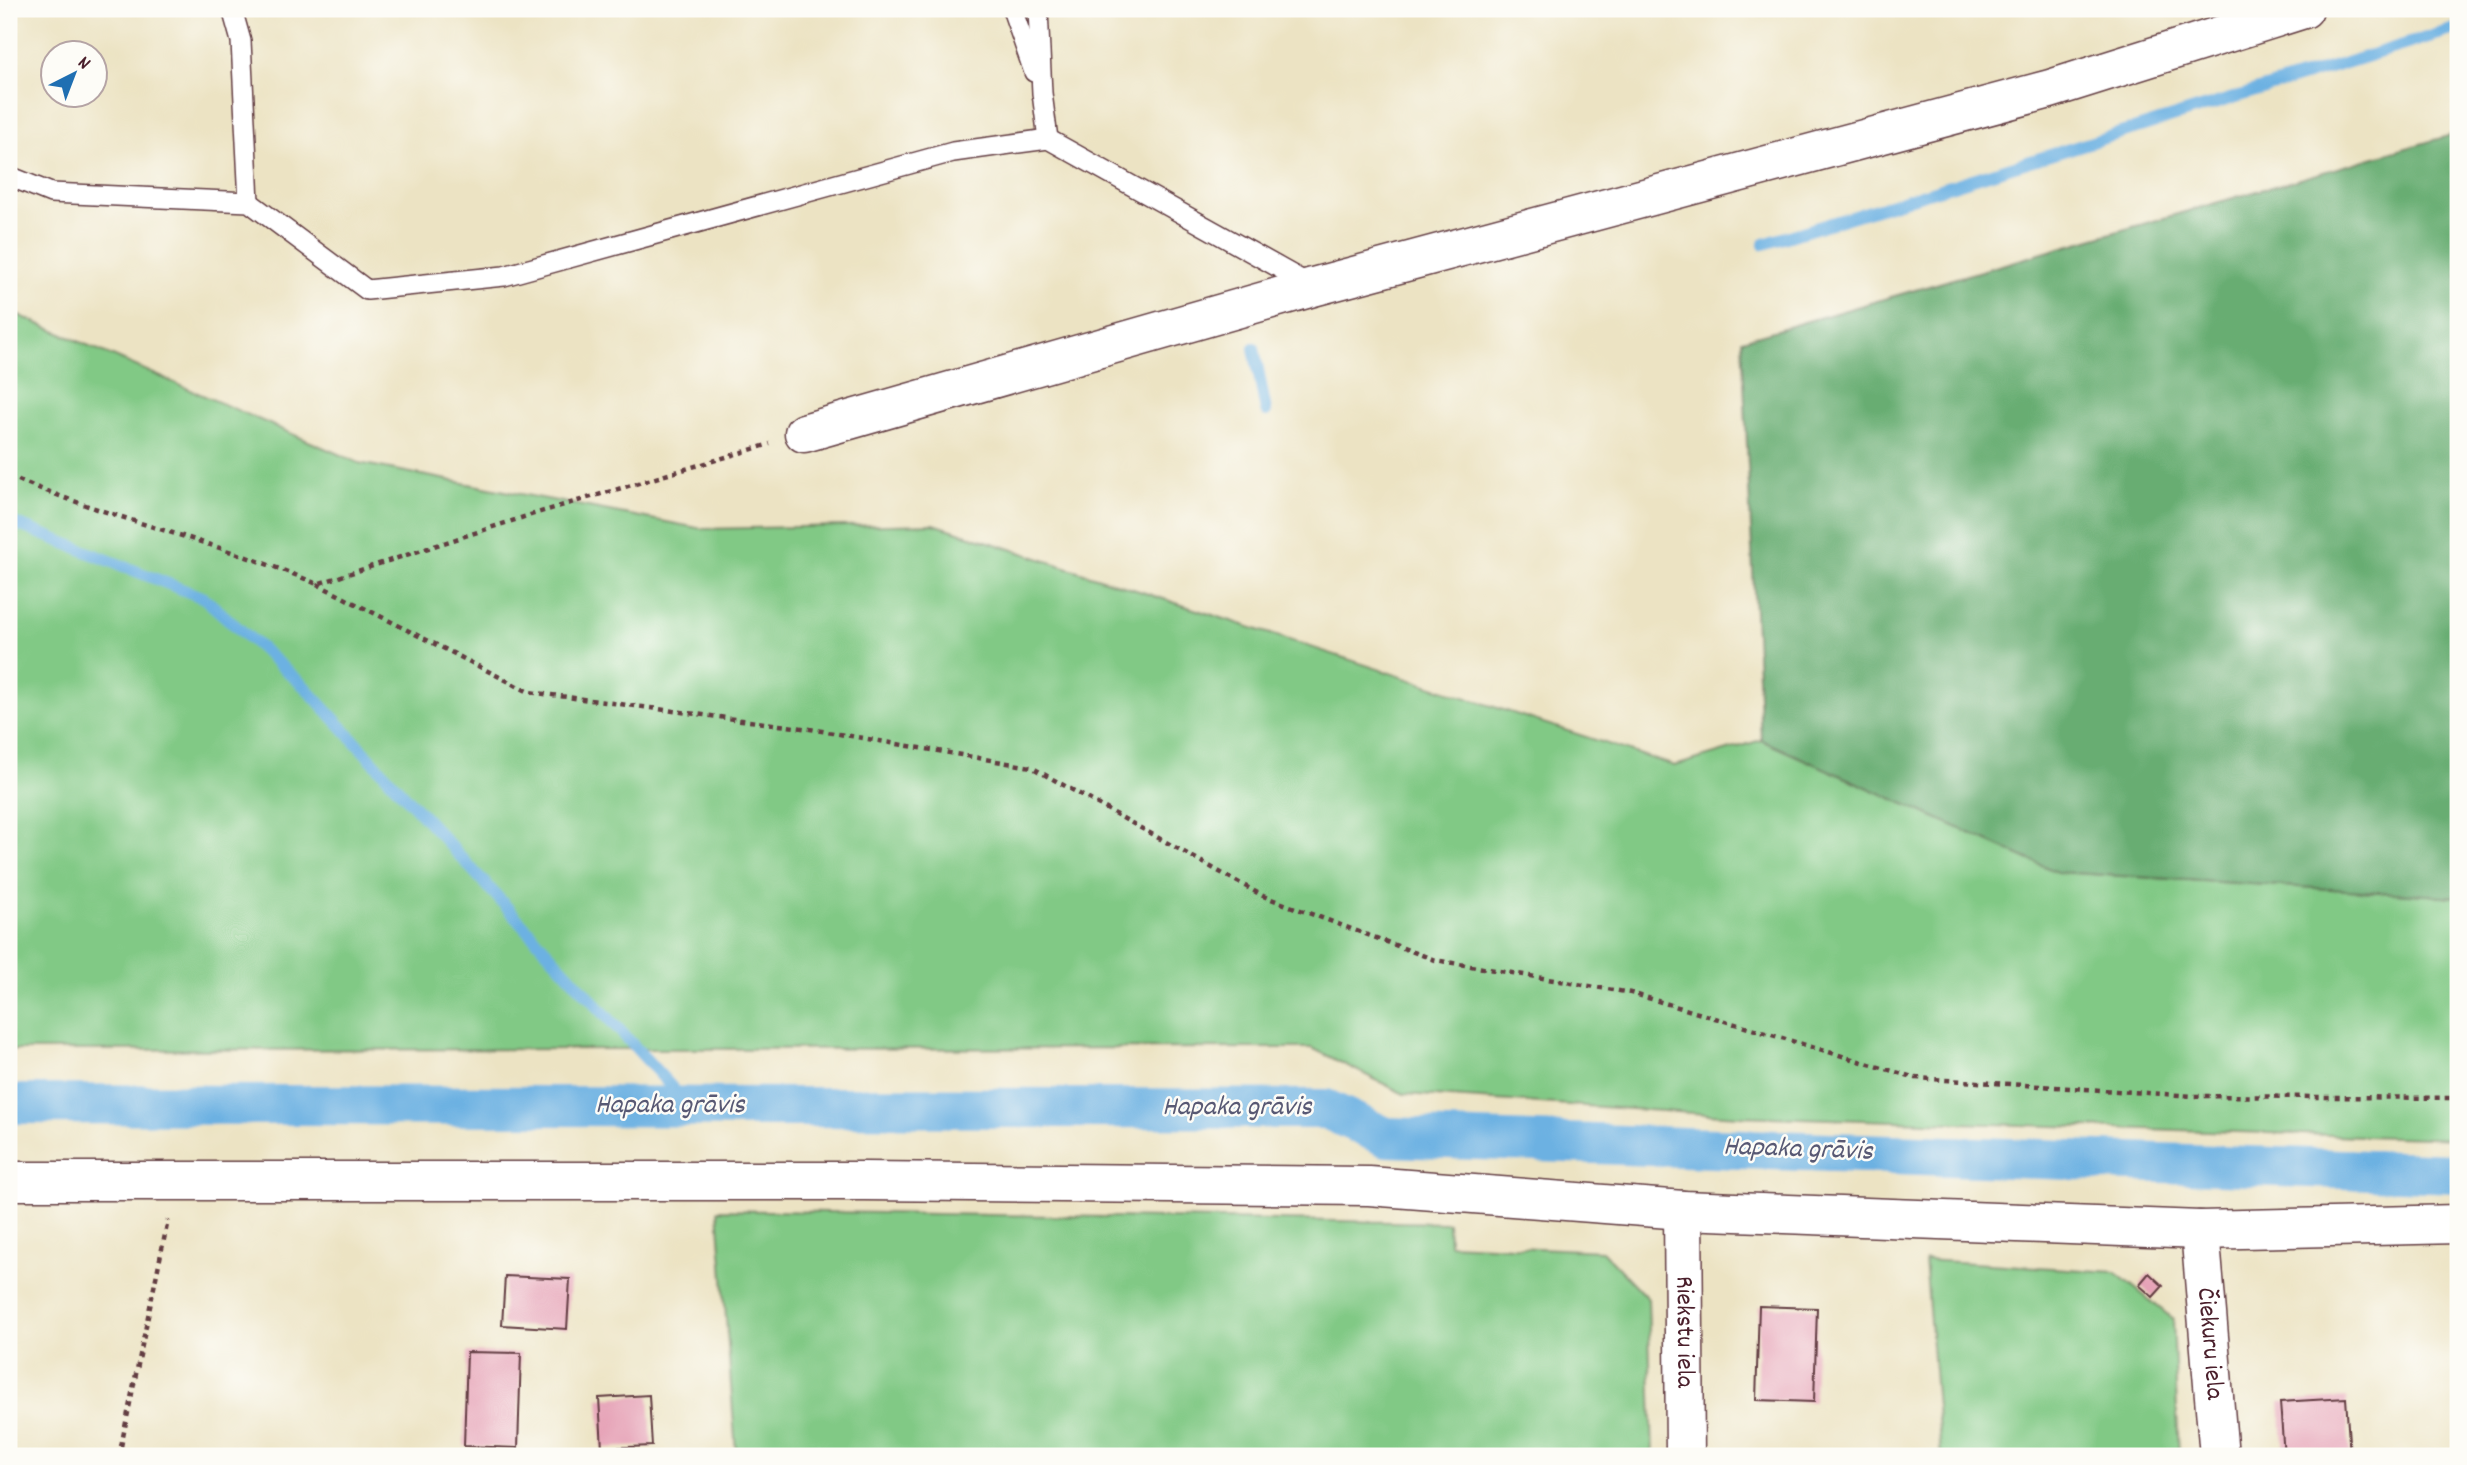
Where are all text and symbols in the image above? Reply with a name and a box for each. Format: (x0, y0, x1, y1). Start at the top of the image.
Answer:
north arrow (38, 38, 108, 108)
text: N (71, 51, 96, 77)
water label: Hapaka grāvis (595, 1087, 746, 1127)
water label: Hapaka grāvis (1162, 1089, 1313, 1129)
water label: Hapaka grāvis (1722, 1128, 1875, 1174)
street label: Riekstu iela (1665, 1276, 1703, 1389)
street label: Čiekuru iela (2186, 1286, 2233, 1402)

